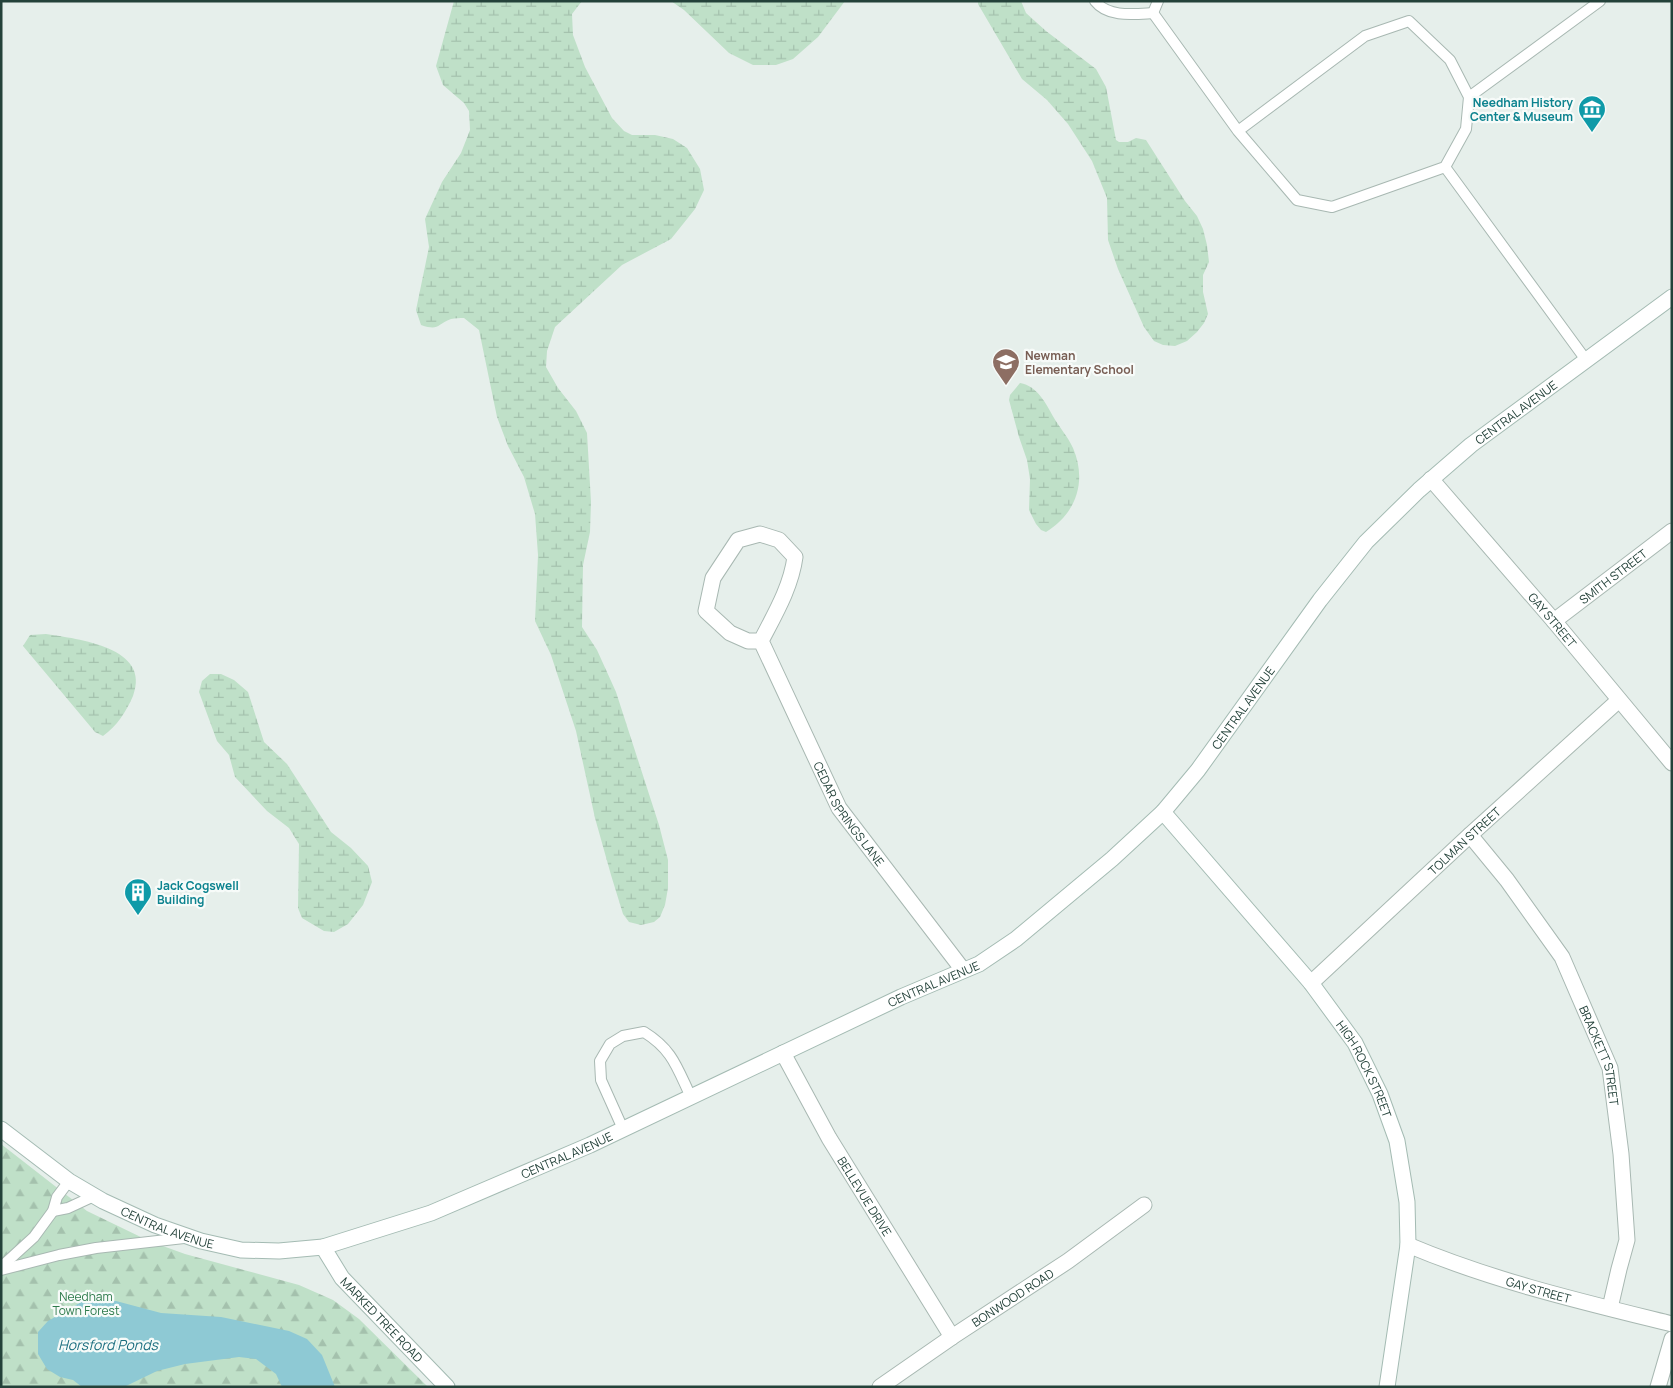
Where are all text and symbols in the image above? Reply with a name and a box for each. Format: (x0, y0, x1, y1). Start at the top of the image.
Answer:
place label: Needham History Center & Museum (1470, 94, 1573, 125)
museum icon: Needham History Center & Museum (1577, 94, 1607, 133)
school or university icon: Newman Elementary School (991, 347, 1021, 386)
place label: Newman Elementary School (1025, 347, 1134, 378)
street label: CENTRAL AVENUE (1471, 376, 1561, 448)
street label: SMITH STREET (1575, 544, 1651, 607)
street label: GAY STREET (1525, 589, 1581, 651)
street label: CENTRAL AVENUE (1207, 663, 1278, 752)
street label: CEDAR SPRINGS LANE (810, 759, 889, 869)
street label: TOLMAN STREET (1424, 802, 1505, 879)
building icon: Jack Cogswell Building (123, 877, 153, 916)
place label: Jack Cogswell Building (157, 877, 239, 908)
street label: CENTRAL AVENUE (885, 956, 982, 1011)
street label: BRACKETT STREET (1575, 1003, 1623, 1107)
street label: HIGH ROCK STREET (1333, 1017, 1397, 1121)
street label: CENTRAL AVENUE (518, 1127, 615, 1182)
street label: BELLEVUE DRIVE (834, 1153, 896, 1239)
street label: CENTRAL AVENUE (118, 1202, 216, 1252)
street label: BONWOOD ROAD (968, 1264, 1057, 1330)
street label: GAY STREET (1504, 1272, 1574, 1307)
street label: MARKED TREE ROAD (337, 1273, 427, 1366)
park label: Needham Town Forest (52, 1288, 120, 1319)
water label: Horsford Ponds (58, 1335, 159, 1354)

